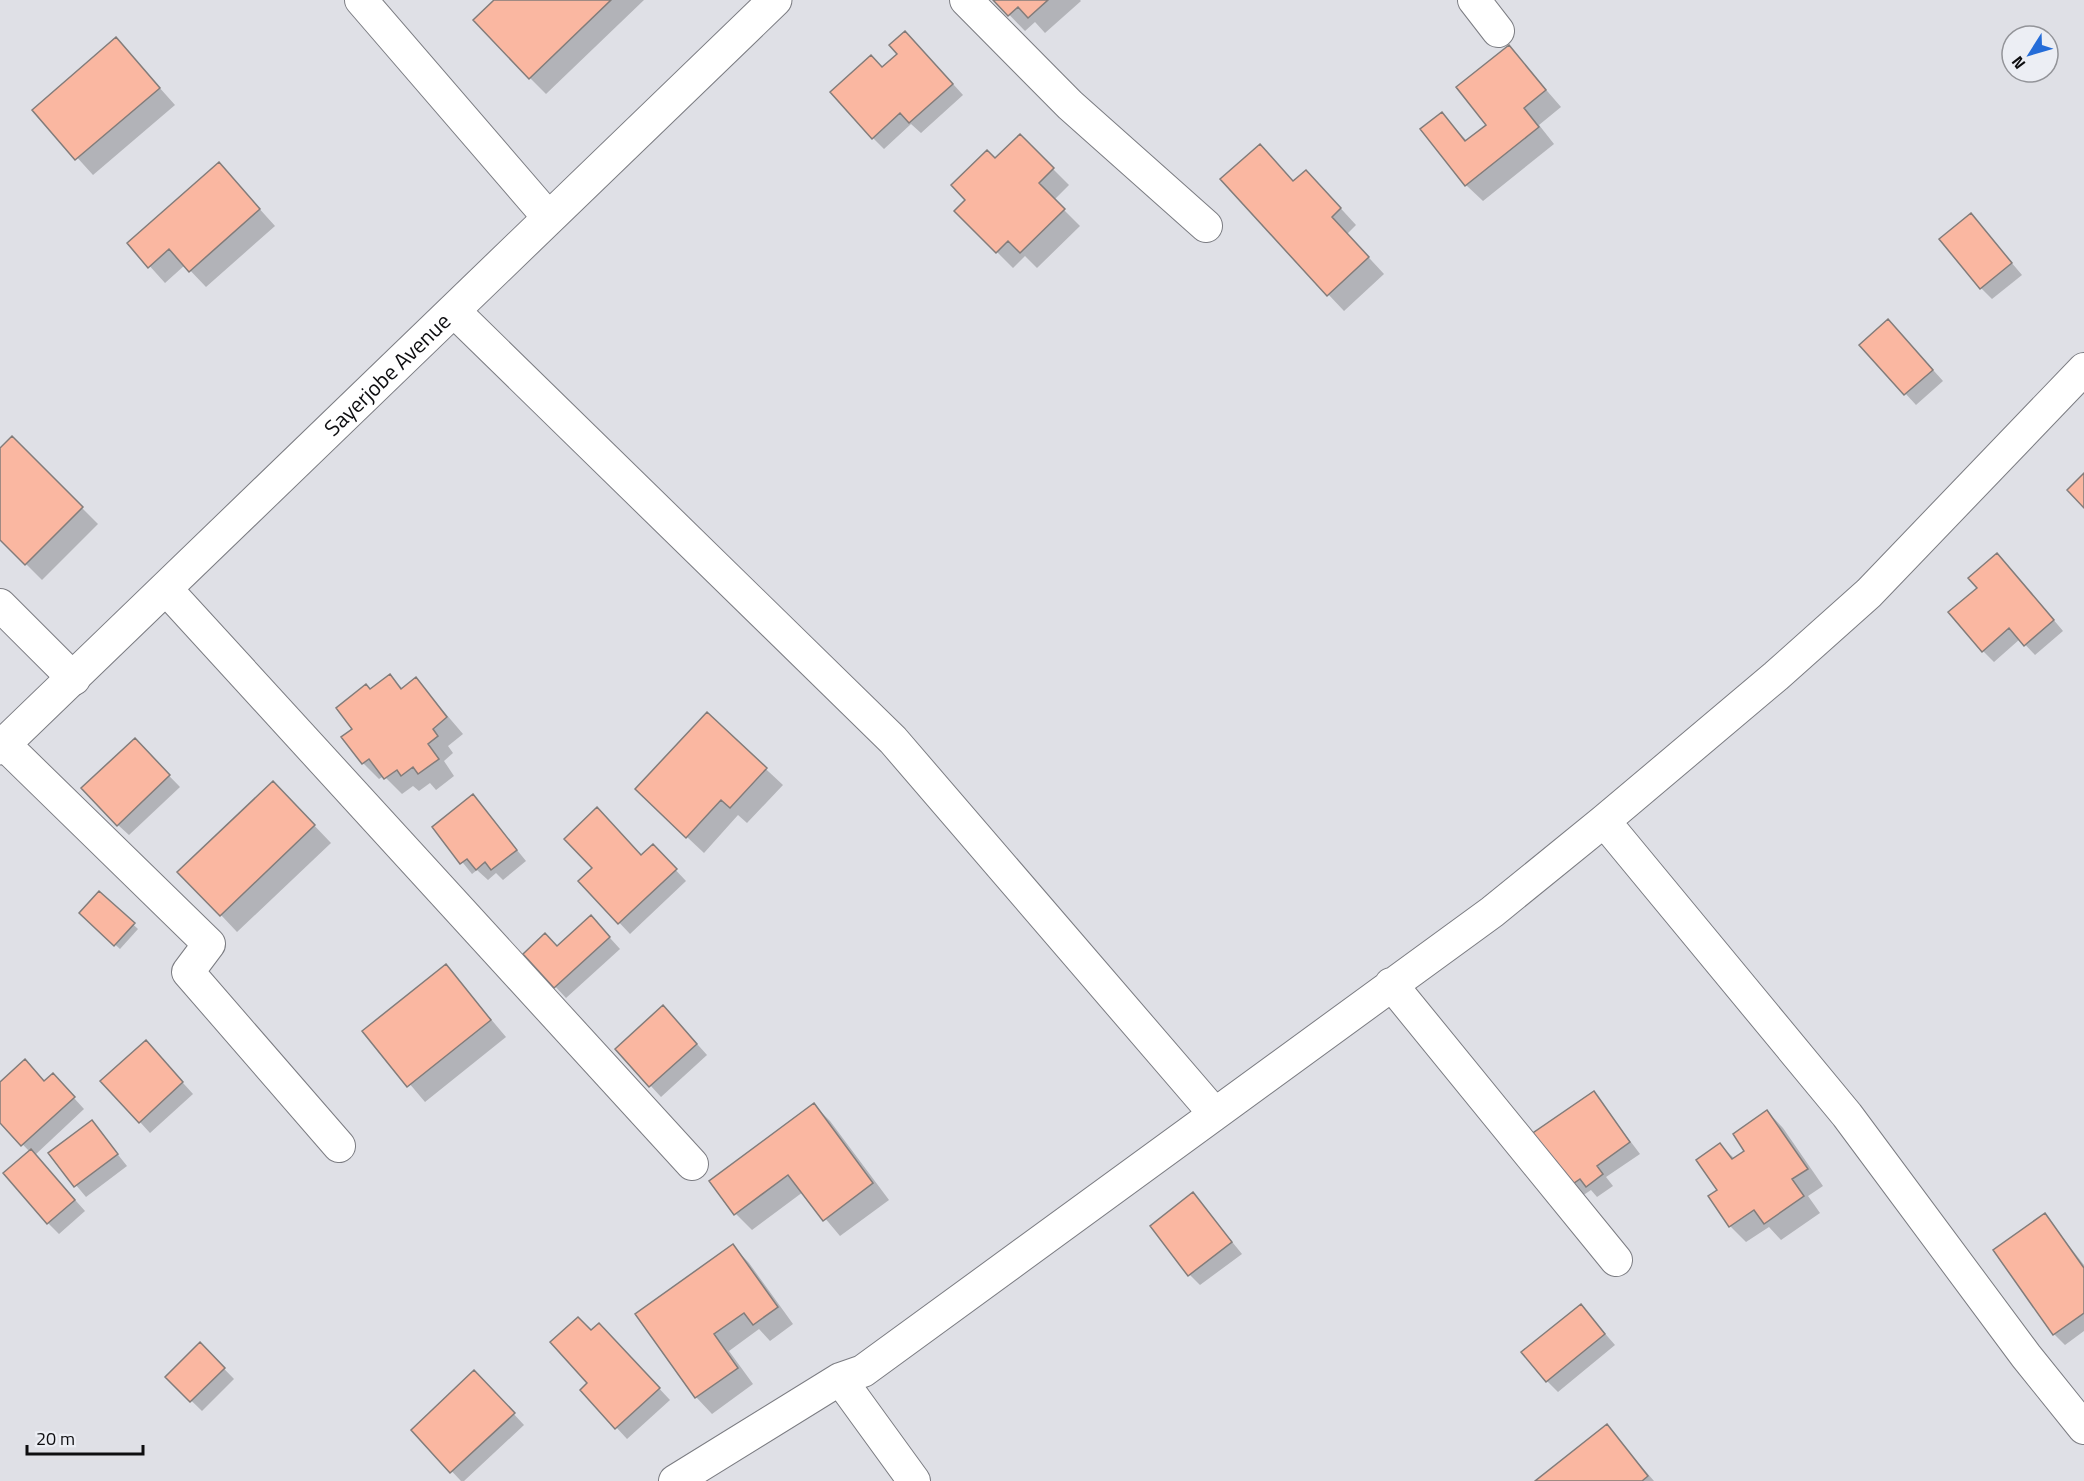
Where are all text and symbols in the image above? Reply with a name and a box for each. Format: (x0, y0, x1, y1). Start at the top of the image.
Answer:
north arrow (2000, 24, 2060, 84)
text: N (2005, 51, 2031, 75)
street label: Sayerjobe Avenue (316, 305, 458, 444)
scale bar (27, 1418, 142, 1456)
text: 20 m (36, 1425, 75, 1452)

